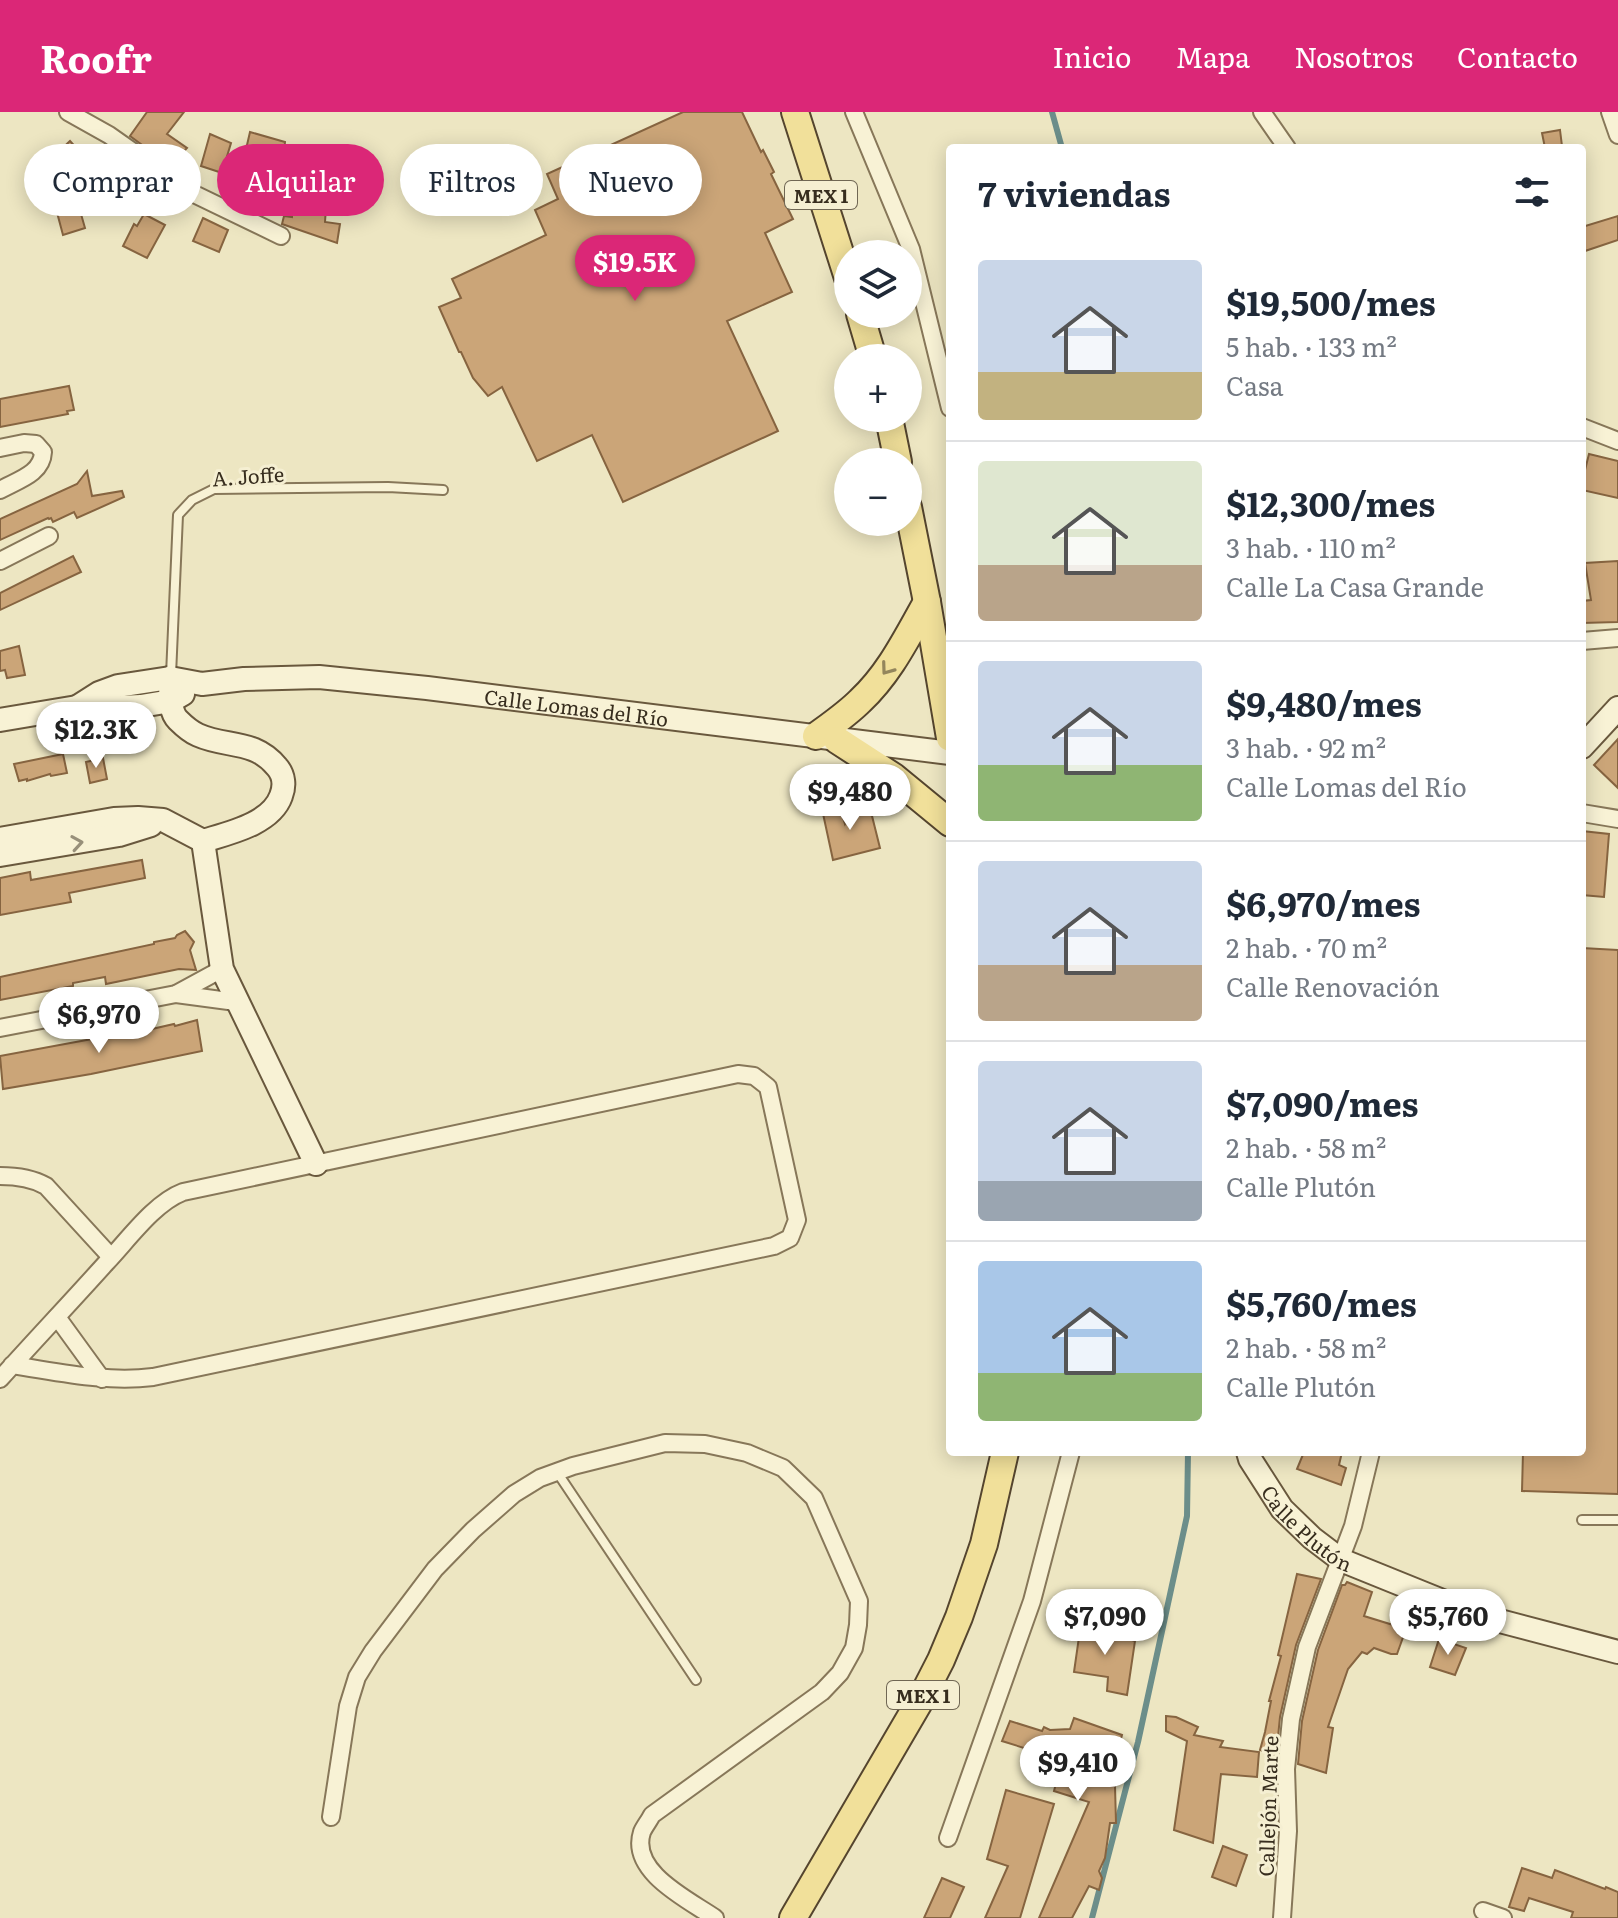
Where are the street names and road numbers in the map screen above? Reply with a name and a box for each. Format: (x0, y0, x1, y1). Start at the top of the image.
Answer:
road number: MEX 1 (785, 181, 857, 209)
street label: A. Joffe (211, 458, 285, 492)
street label: Calle Lomas del Río (483, 680, 670, 733)
street label: Calle Plutón (1255, 1479, 1357, 1578)
road number: MEX 1 (887, 1681, 959, 1709)
street label: Callejón Marte (1250, 1735, 1284, 1877)

